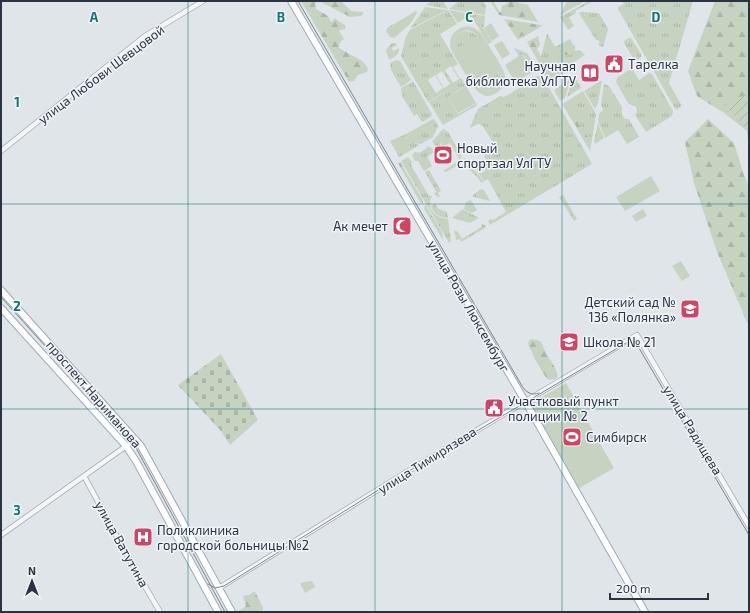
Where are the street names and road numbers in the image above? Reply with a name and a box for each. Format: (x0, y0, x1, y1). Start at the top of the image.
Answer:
street label: улица Любови Шевцовой (35, 21, 167, 127)
street label: улица Розы Люксембург (425, 237, 513, 375)
street label: проспект Нариманова (43, 337, 145, 451)
street label: улица Радищева (660, 382, 726, 478)
street label: улица Тимирязева (375, 423, 479, 497)
street label: улица Ватутина (92, 498, 152, 590)

